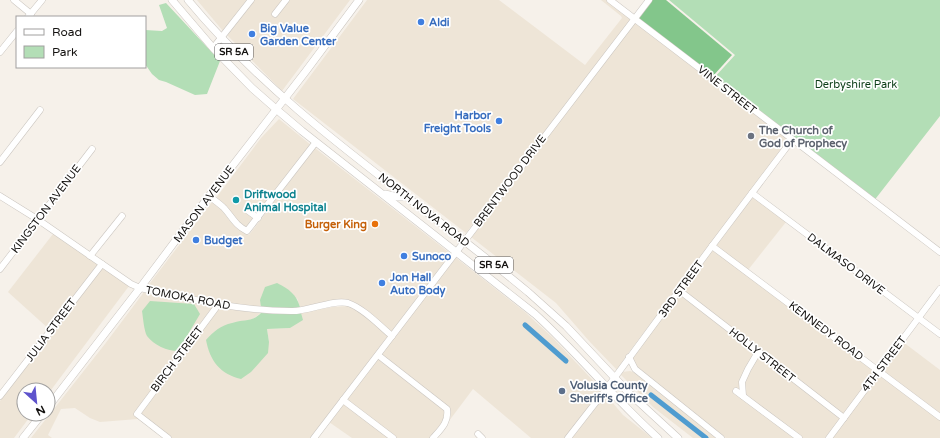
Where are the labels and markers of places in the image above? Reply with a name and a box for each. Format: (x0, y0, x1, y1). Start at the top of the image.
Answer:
place label: Aldi (429, 16, 450, 29)
marker: Aldi (416, 17, 426, 27)
place label: Big Value Garden Center (260, 22, 337, 48)
marker: Big Value Garden Center (247, 29, 257, 39)
place label: Harbor Freight Tools (424, 109, 492, 136)
marker: Harbor Freight Tools (494, 116, 504, 126)
place label: The Church of God of Prophecy (758, 124, 847, 151)
marker: The Church of God of Prophecy (746, 131, 756, 141)
place label: Driftwood Animal Hospital (244, 188, 327, 215)
marker: Driftwood Animal Hospital (231, 195, 241, 205)
place label: Burger King (305, 218, 367, 232)
marker: Burger King (370, 219, 380, 229)
place label: Budget (204, 234, 243, 248)
marker: Budget (191, 235, 201, 245)
place label: Sunoco (412, 250, 452, 263)
marker: Sunoco (399, 251, 409, 261)
place label: Jon Hall Auto Body (389, 271, 446, 298)
marker: Jon Hall Auto Body (377, 278, 387, 288)
place label: Volusia County Sheriff's Office (570, 379, 649, 405)
marker: Volusia County Sheriff's Office (557, 386, 567, 396)

